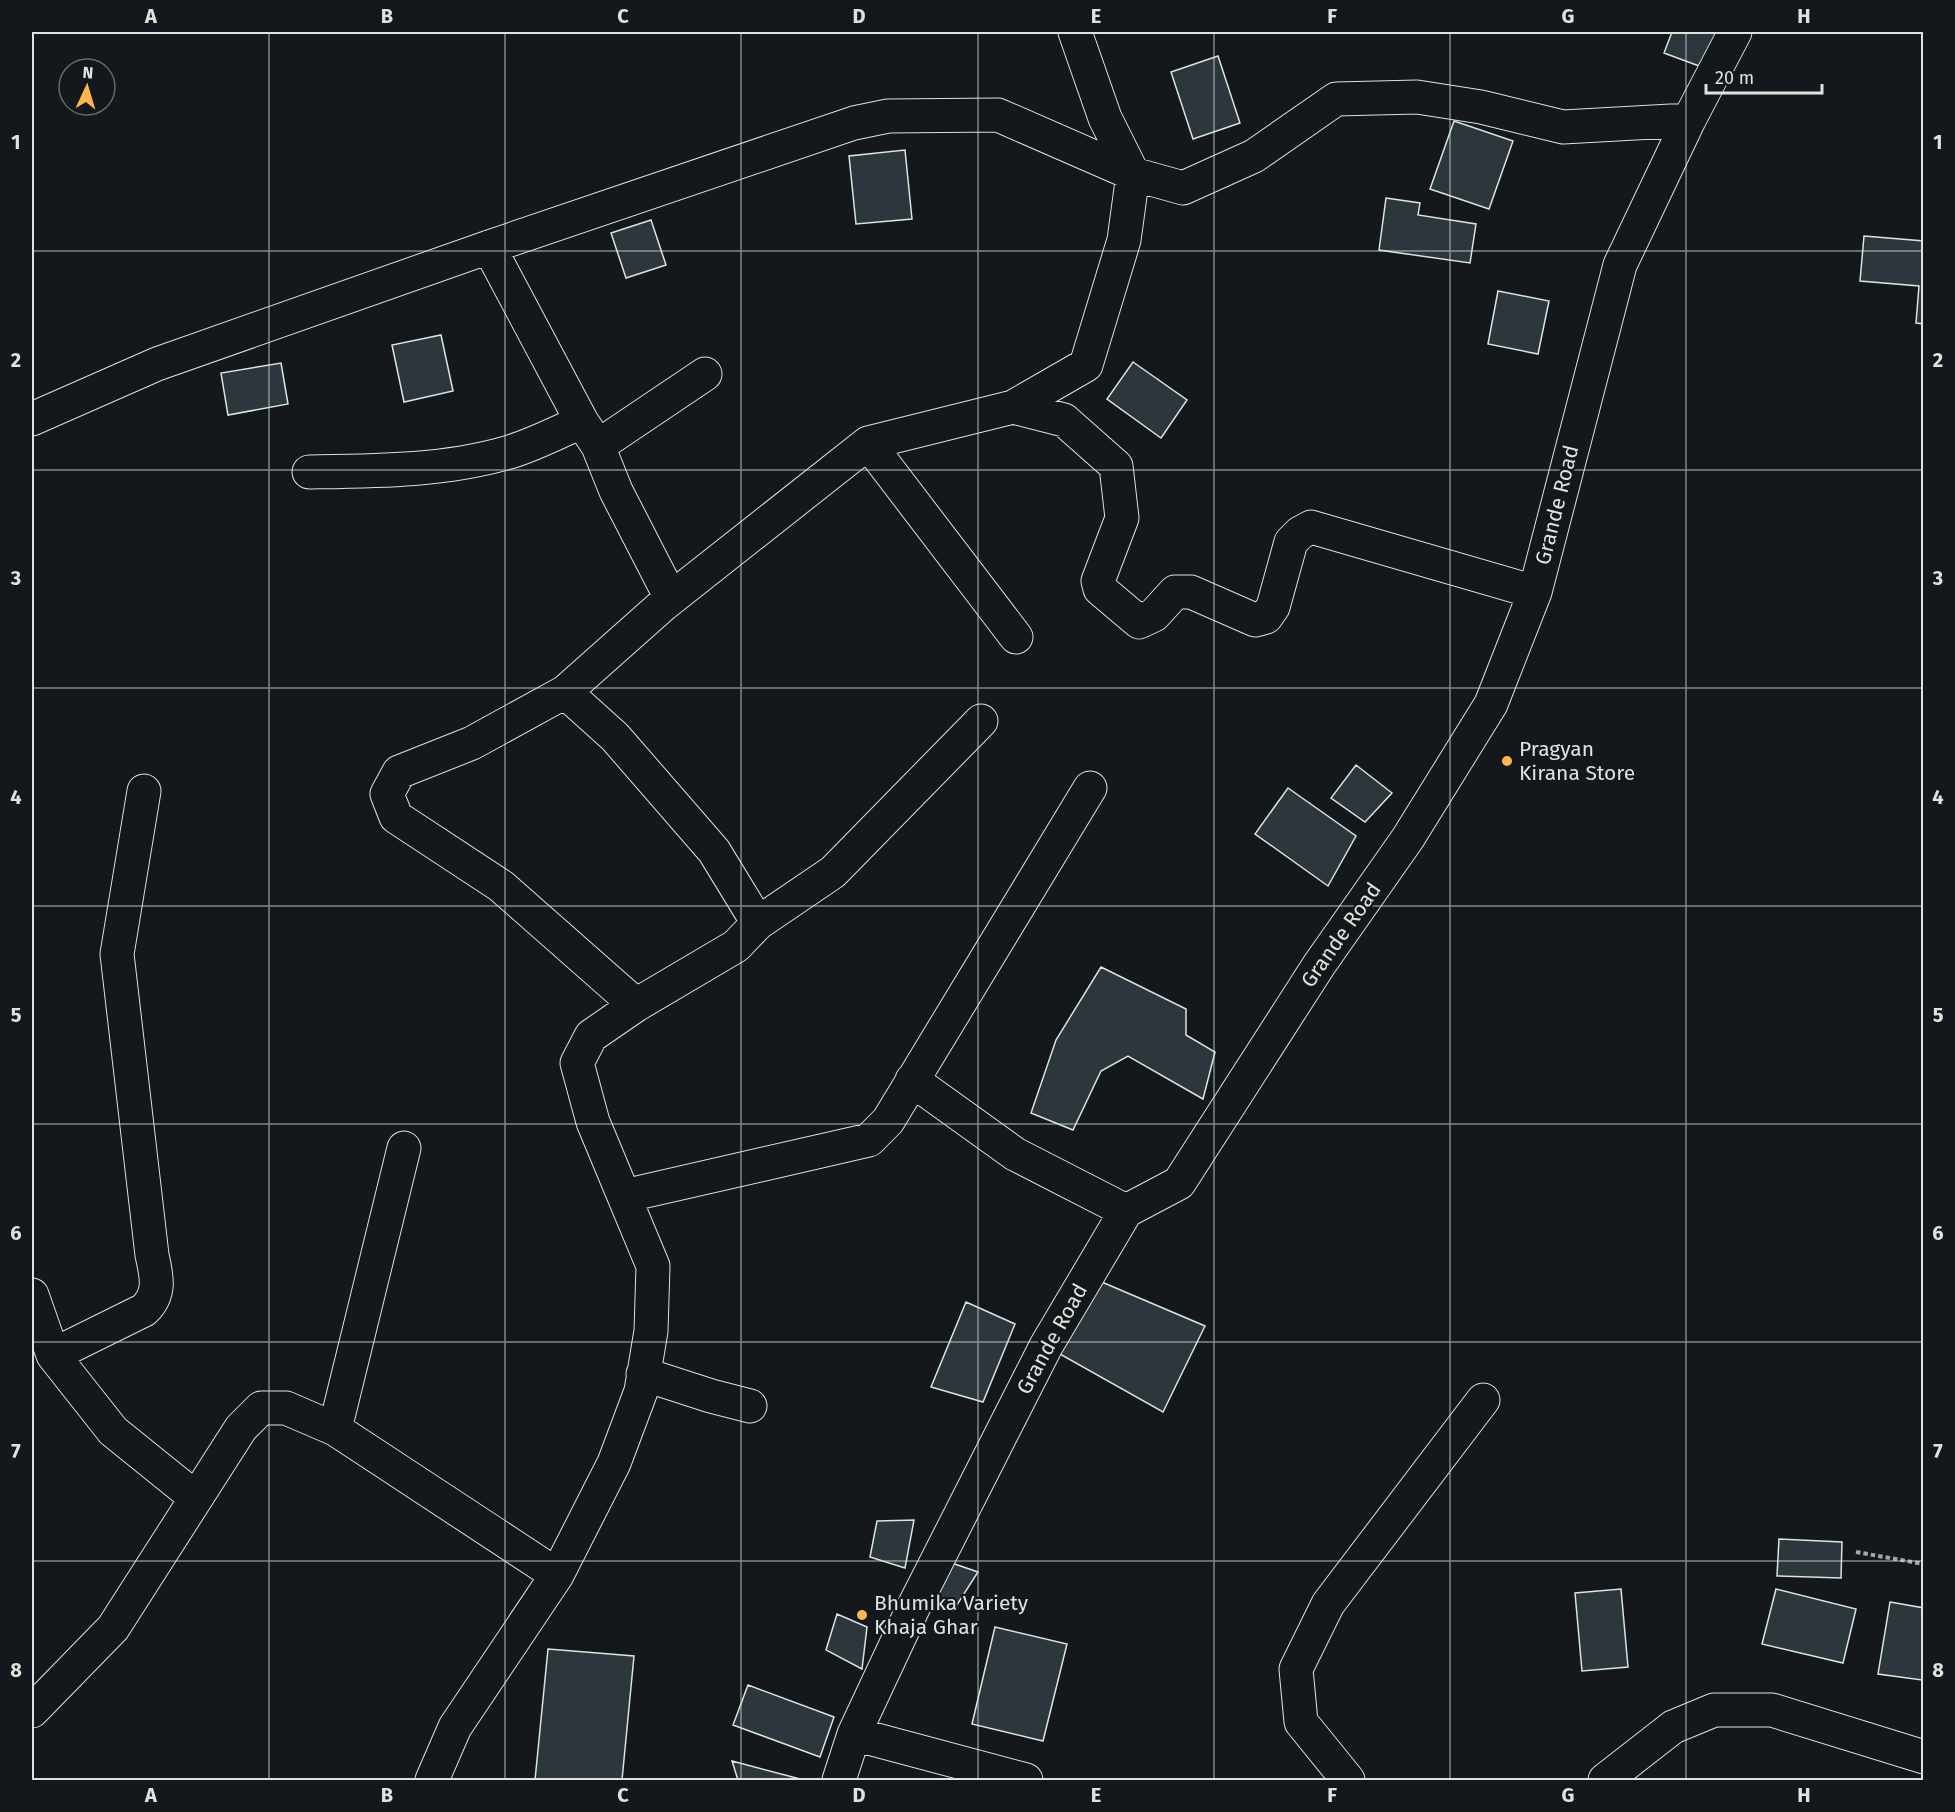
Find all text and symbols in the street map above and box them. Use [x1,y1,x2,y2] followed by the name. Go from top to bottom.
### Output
[144,4,158,28] text: A
[381,4,393,28] text: B
[617,4,629,28] text: C
[852,4,866,28] text: D
[1091,4,1101,28] text: E
[1327,4,1337,28] text: F
[1562,4,1574,28] text: G
[1797,4,1811,28] text: H
[57,57,117,117] north arrow
[1706,57,1822,95] scale bar
[82,63,94,82] text: N
[1715,67,1754,89] text: 20 m
[11,130,21,154] text: 1
[1933,130,1943,154] text: 1
[11,348,21,372] text: 2
[1933,348,1943,372] text: 2
[1530,442,1584,568] street label: Grande Road
[10,566,21,590] text: 3
[1932,566,1943,590] text: 3
[1519,736,1635,786] place label: Pragyan Kirana Store
[1500,754,1514,768] marker: Pragyan Kirana Store
[10,785,22,809] text: 4
[1932,785,1944,809] text: 4
[1295,877,1387,993] street label: Grande Road
[11,1003,22,1027] text: 5
[1933,1003,1944,1027] text: 5
[10,1221,22,1245] text: 6
[1932,1221,1944,1245] text: 6
[1011,1279,1093,1399] street label: Grande Road
[11,1439,21,1463] text: 7
[1933,1439,1943,1463] text: 7
[874,1590,1029,1640] place label: Bhumika Variety Khaja Ghar
[855,1608,869,1622] marker: Bhumika Variety Khaja Ghar
[10,1658,22,1682] text: 8
[1932,1658,1944,1682] text: 8
[144,1783,158,1807] text: A
[381,1783,393,1807] text: B
[617,1783,629,1807] text: C
[852,1783,866,1807] text: D
[1091,1783,1101,1807] text: E
[1327,1783,1337,1807] text: F
[1562,1783,1574,1807] text: G
[1797,1783,1811,1807] text: H

